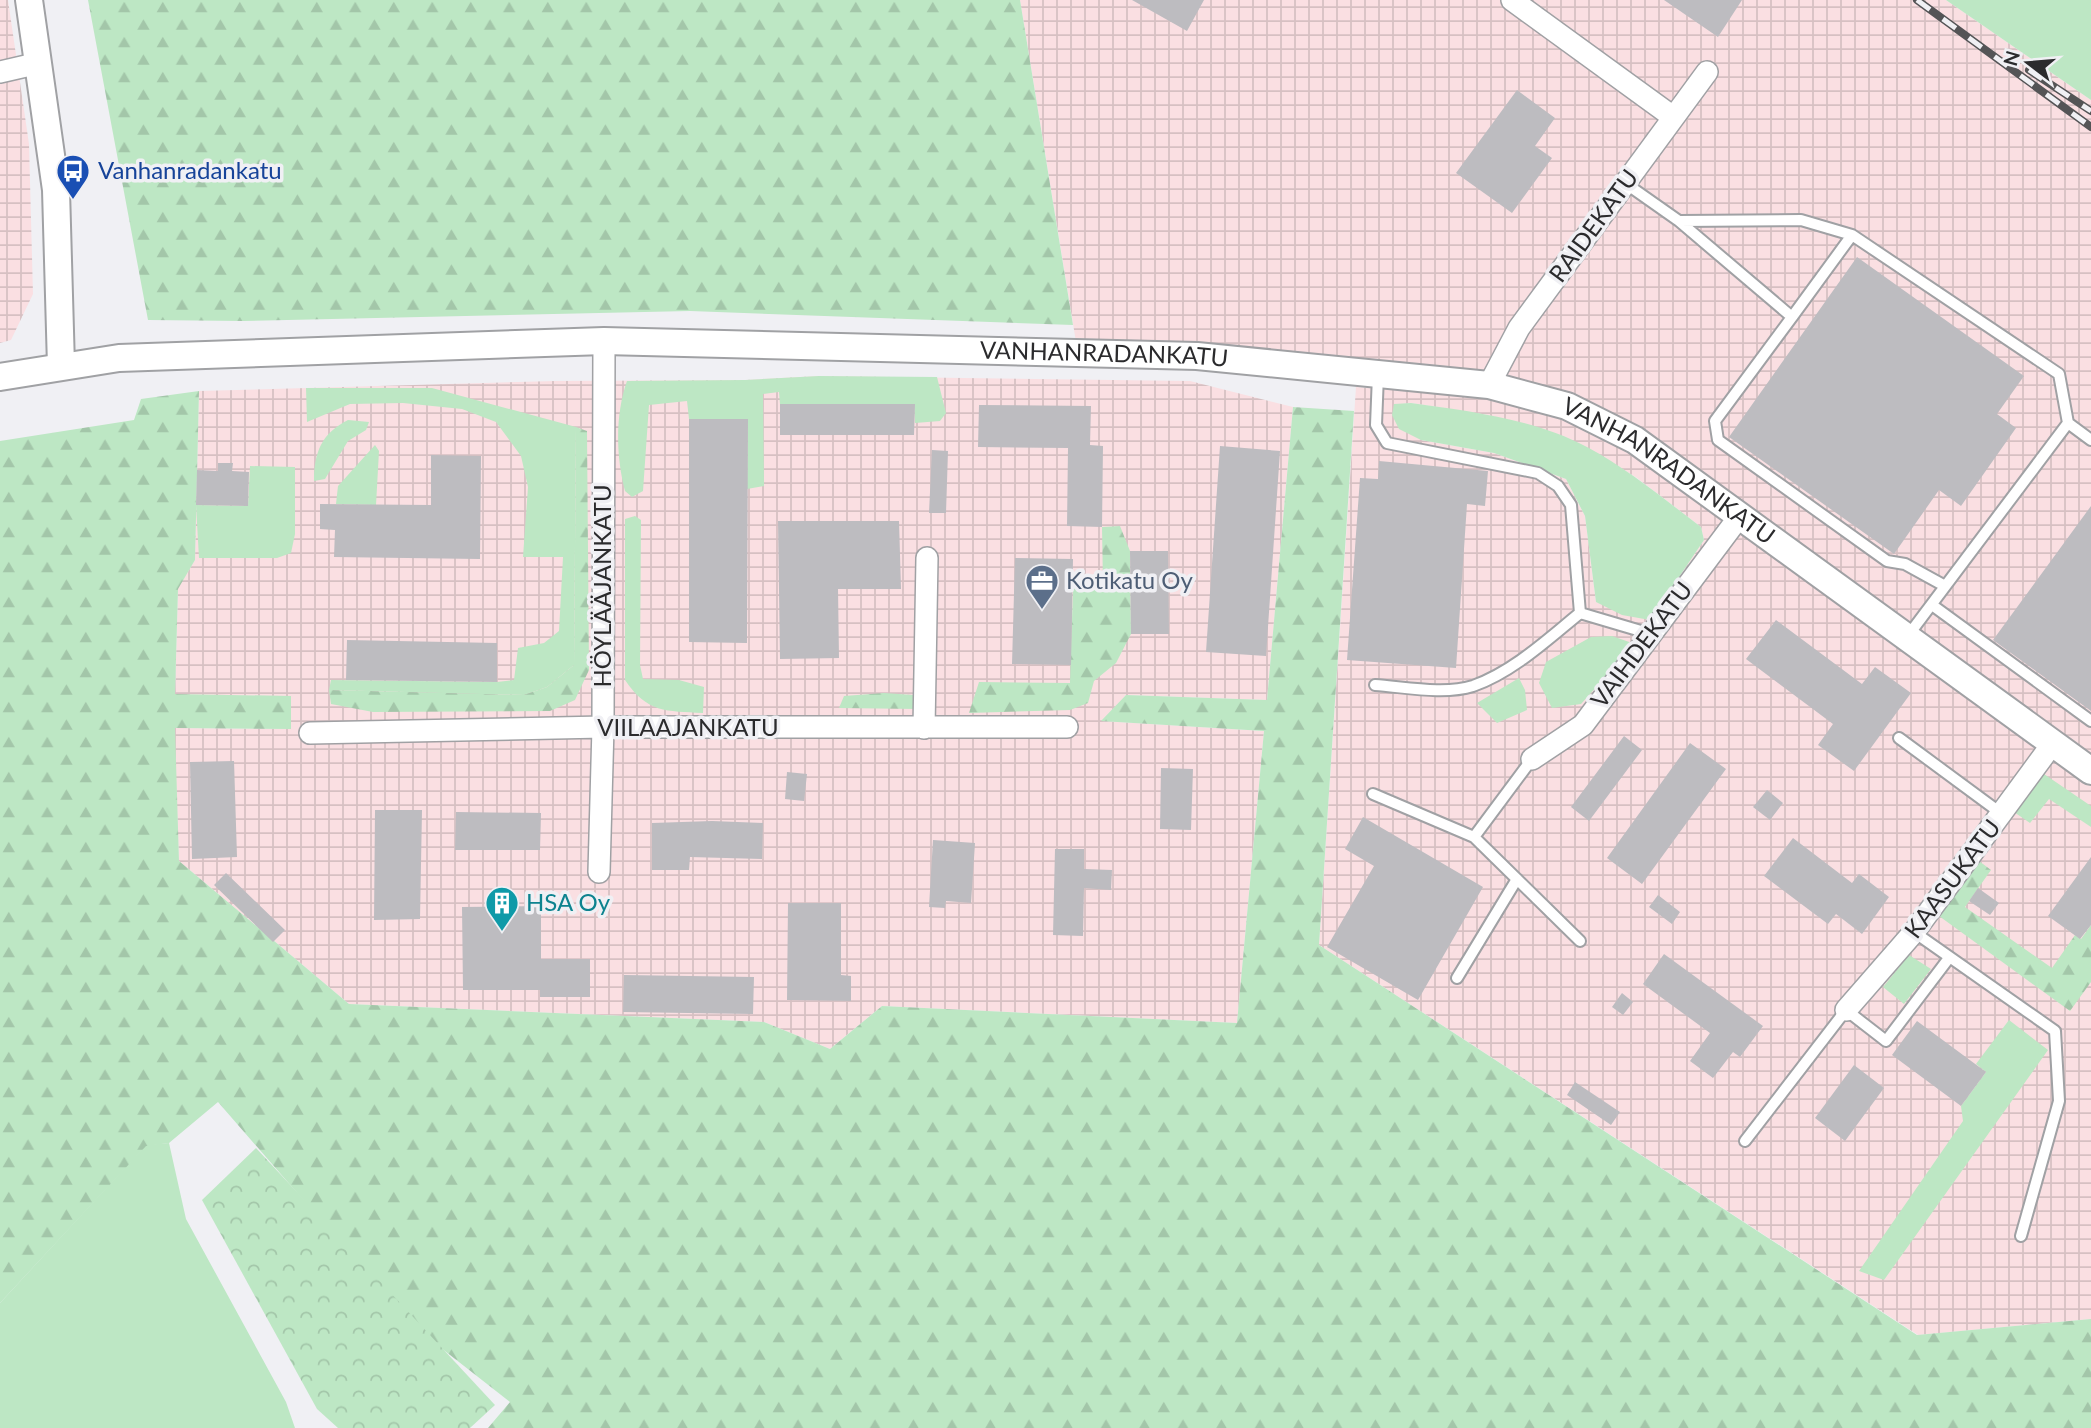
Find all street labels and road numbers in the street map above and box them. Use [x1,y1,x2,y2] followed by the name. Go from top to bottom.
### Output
[1542,163,1643,287] street label: RAIDEKATU
[980,335,1230,372] street label: VANHANRADANKATU
[1558,390,1781,550] street label: VANHANRADANKATU
[587,484,616,688] street label: HÖYLÄÄJANKATU
[1584,575,1698,713] street label: VAIHDEKATU
[597,712,779,741] street label: VIILAAJANKATU
[1898,813,2006,943] street label: KAASUKATU

